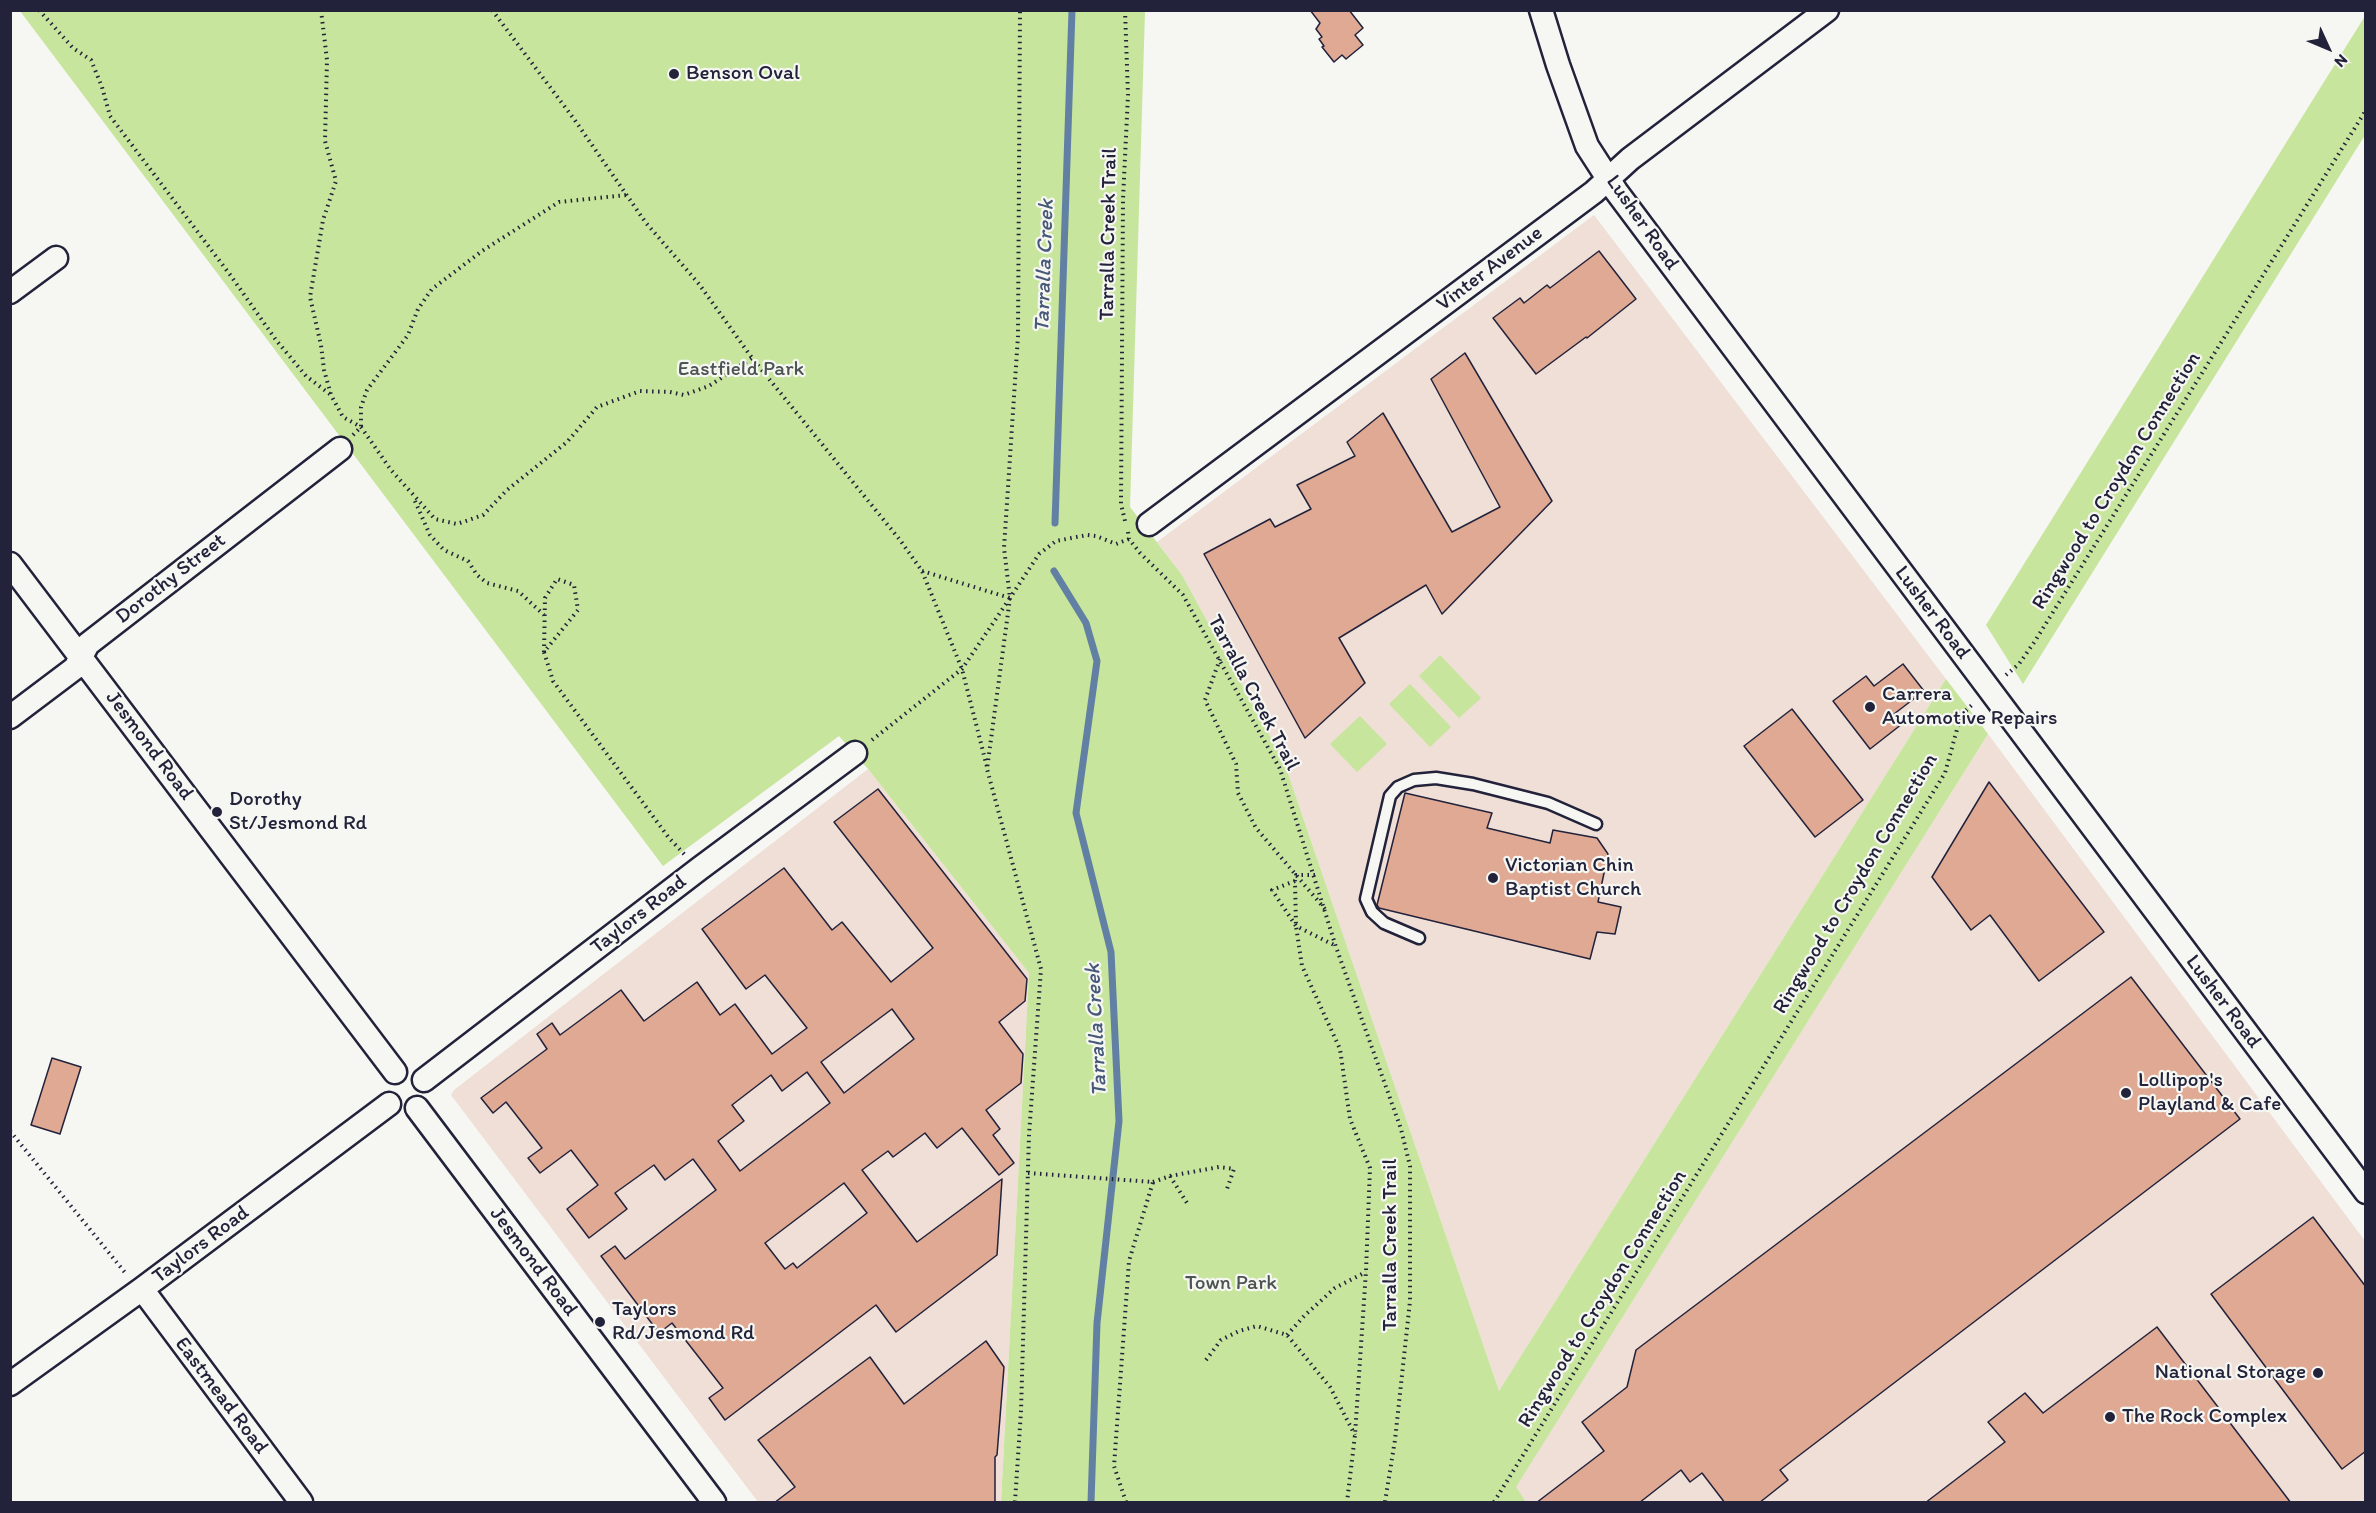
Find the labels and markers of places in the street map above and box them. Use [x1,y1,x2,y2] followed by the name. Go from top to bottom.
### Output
[686,61,800,87] place label: Benson Oval
[667,67,681,81] marker: Benson Oval
[1882,682,2057,732] place label: Carrera Automotive Repairs
[1863,700,1877,714] marker: Carrera Automotive Repairs
[229,787,367,837] place label: Dorothy St/Jesmond Rd
[210,805,224,819] marker: Dorothy St/Jesmond Rd
[1505,853,1641,903] place label: Victorian Chin Baptist Church
[1486,871,1500,885] marker: Victorian Chin Baptist Church
[2138,1068,2281,1118] place label: Lollipop's Playland & Cafe
[2119,1086,2133,1100] marker: Lollipop's Playland & Cafe
[612,1297,755,1347] place label: Taylors Rd/Jesmond Rd
[593,1315,607,1329] marker: Taylors Rd/Jesmond Rd
[2155,1360,2306,1386] place label: National Storage
[2311,1366,2325,1380] marker: National Storage
[2122,1404,2287,1430] place label: The Rock Complex
[2103,1410,2117,1424] marker: The Rock Complex

